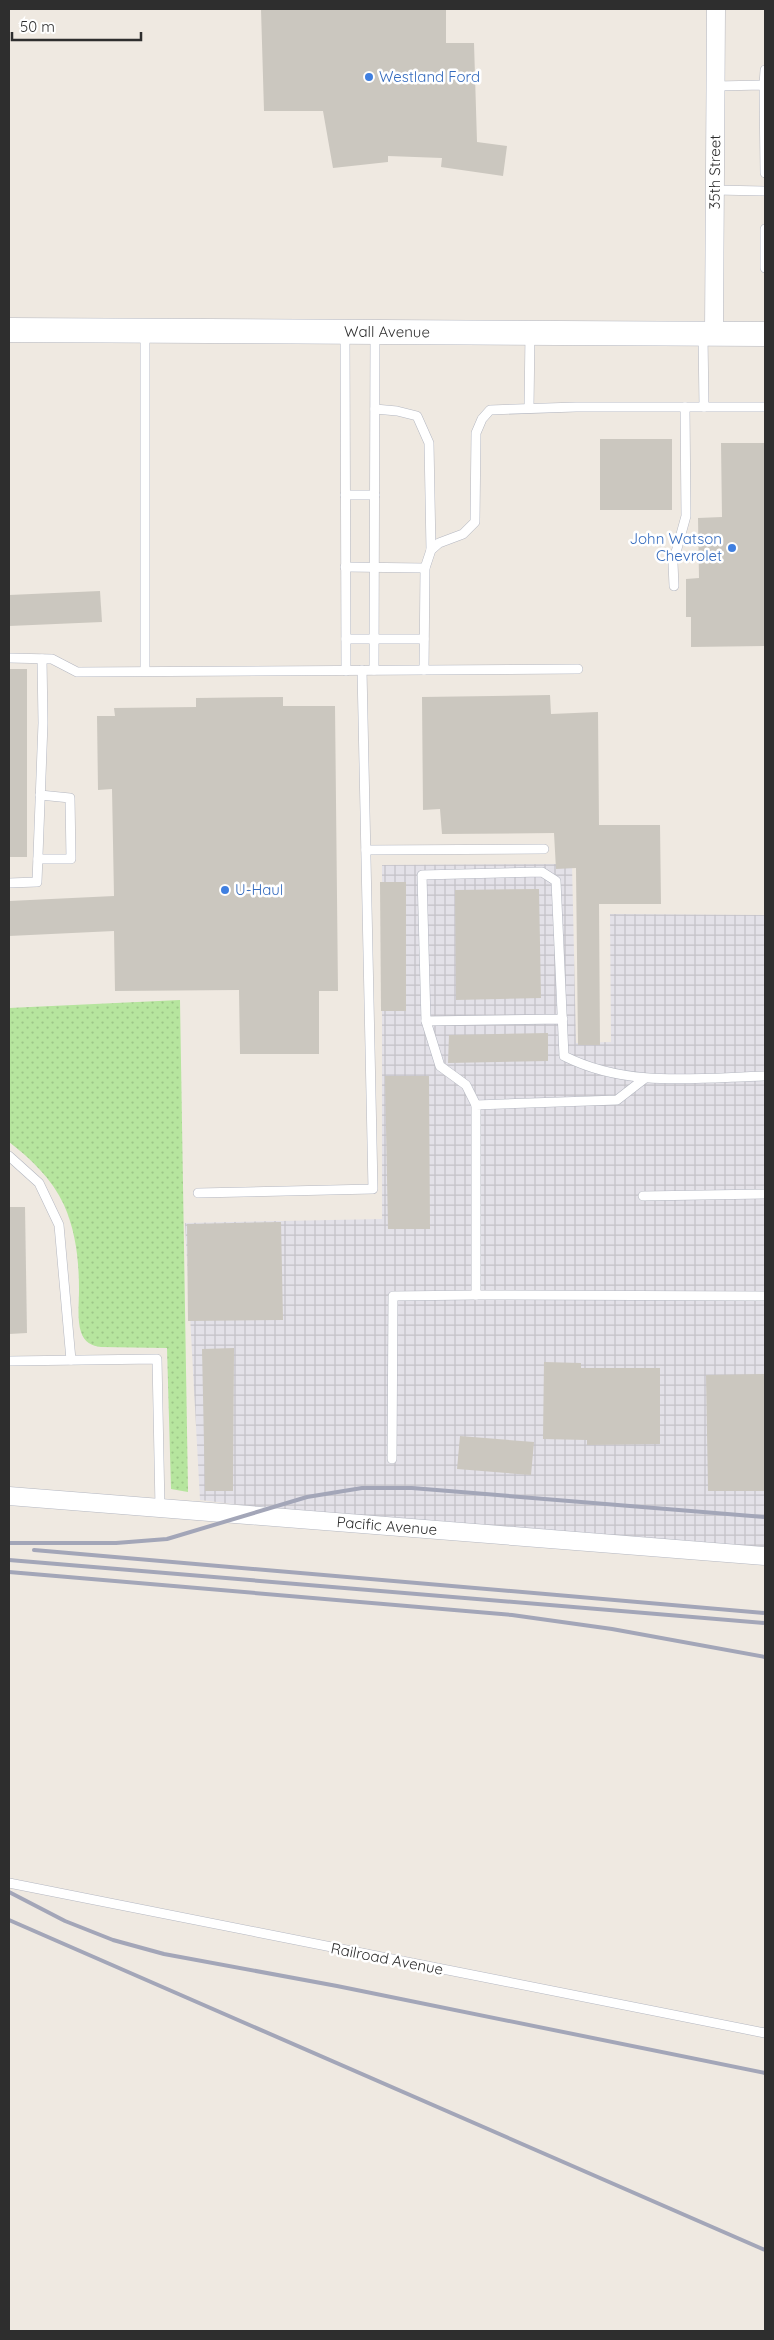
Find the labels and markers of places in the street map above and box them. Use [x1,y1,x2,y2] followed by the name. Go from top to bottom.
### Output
[379,67,480,86] place label: Westland Ford
[363,71,375,83] marker: Westland Ford
[629,529,722,565] place label: John Watson Chevrolet
[726,542,738,554] marker: John Watson Chevrolet
[235,880,283,899] place label: U-Haul
[219,884,231,896] marker: U-Haul

